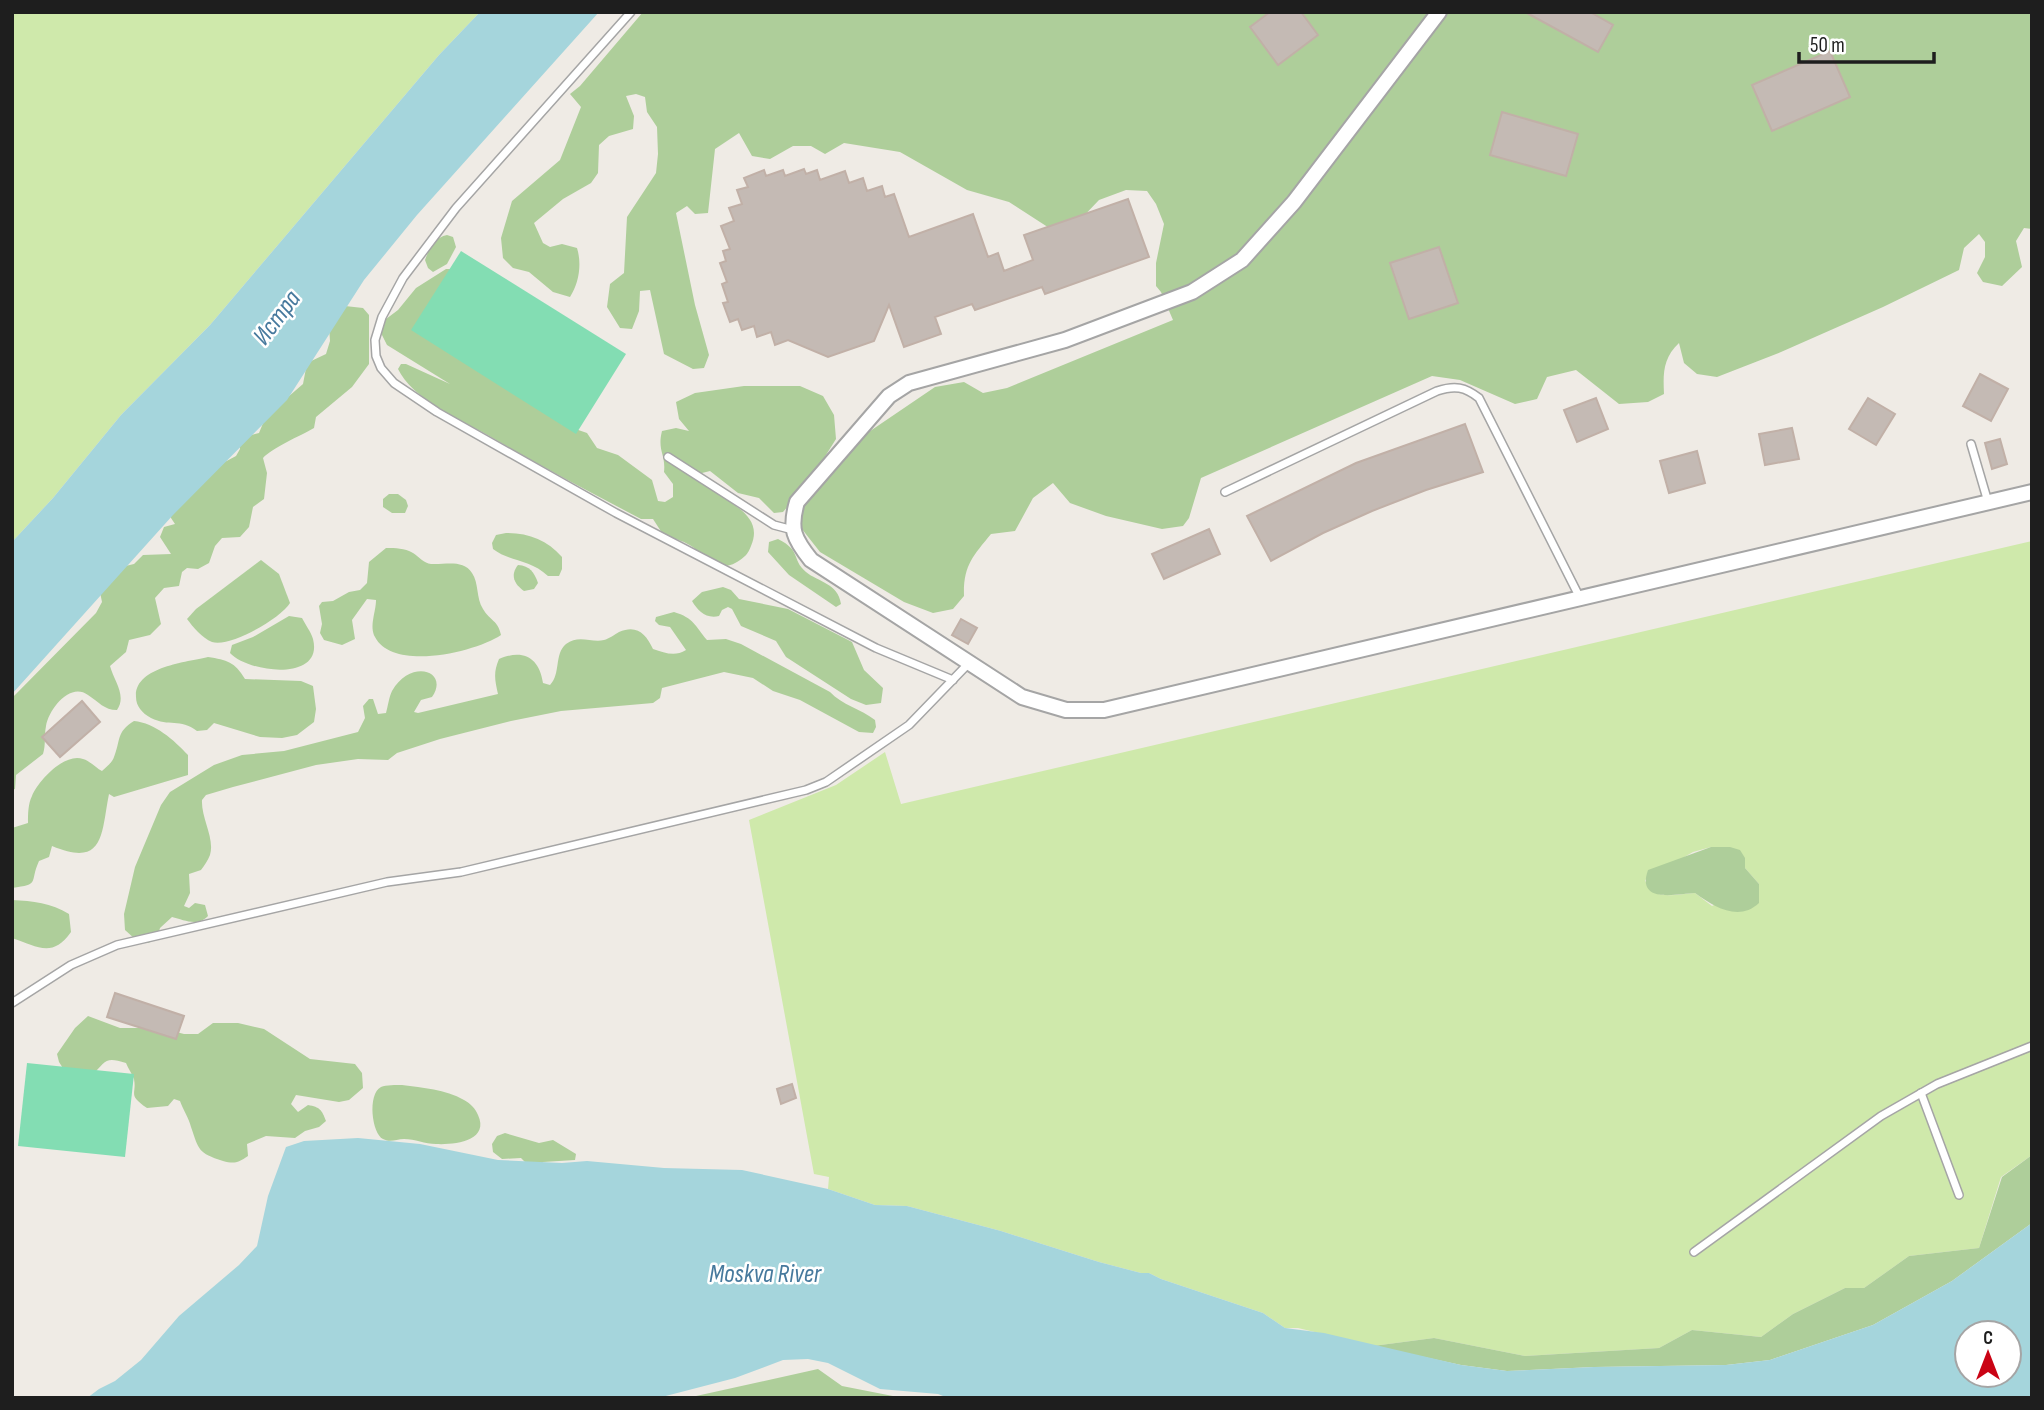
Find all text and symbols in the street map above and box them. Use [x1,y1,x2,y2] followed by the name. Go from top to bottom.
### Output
[1799,21,1934,65] scale bar
[1810,33,1845,58] text: 50 m
[247,284,308,351] water label: Истра
[709,1259,823,1290] water label: Moskva River
[1953,1319,2023,1389] north arrow
[1983,1327,1993,1350] text: С

